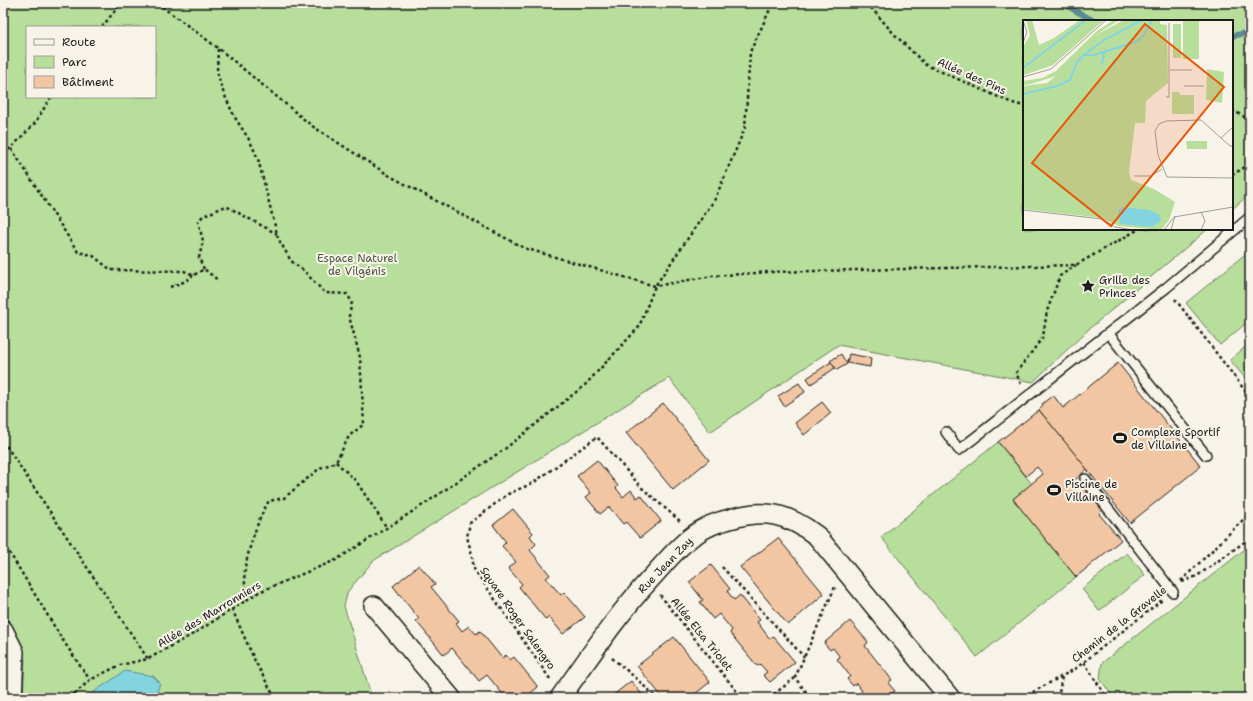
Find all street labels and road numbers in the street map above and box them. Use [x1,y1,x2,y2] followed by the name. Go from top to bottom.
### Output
[935,55,1009,98] street label: Allée des Pins
[635,534,696,597] street label: Rue Jean Zay
[476,564,559,673] street label: Square Roger Salengro
[155,577,264,651] street label: Allée des Marronniers
[1069,583,1170,666] street label: Chemin de la Gravelle
[667,594,736,674] street label: Allée Elsa Triolet

